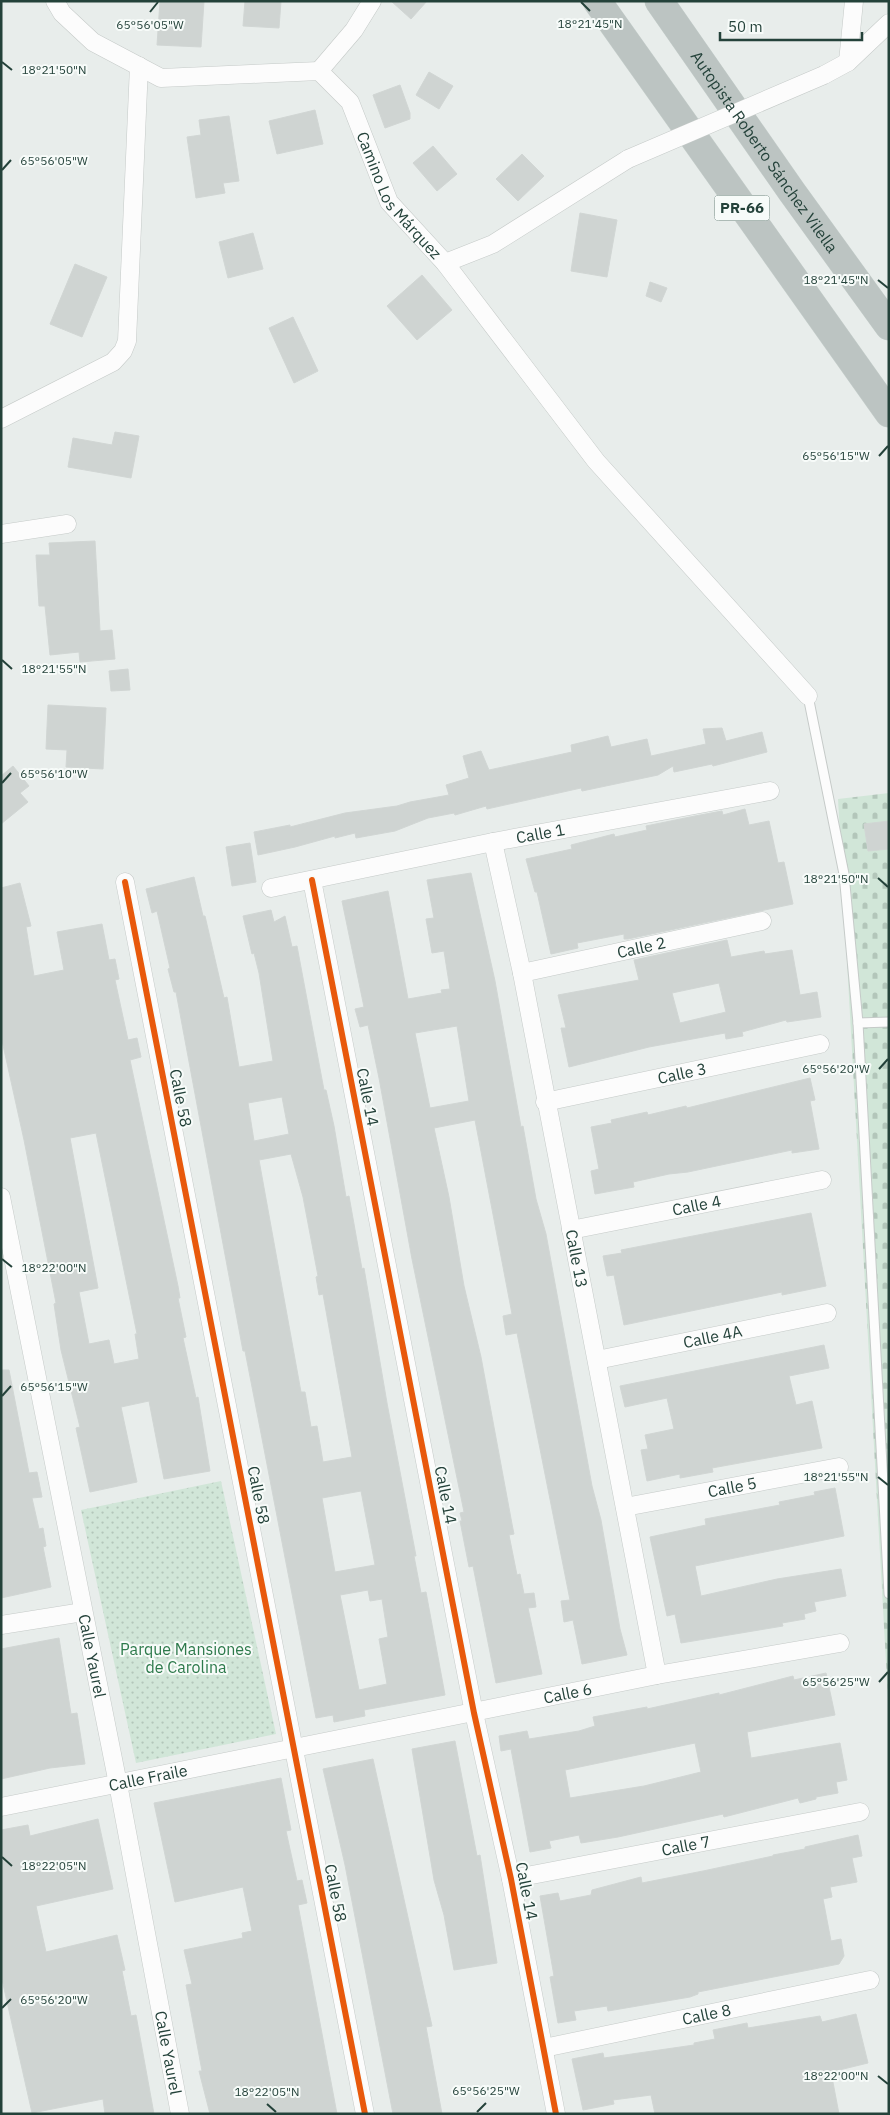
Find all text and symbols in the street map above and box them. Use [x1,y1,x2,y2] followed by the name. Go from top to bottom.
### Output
[720,10,862,42] scale bar
[557,16,623,31] text: 18°21'45"N
[116,17,184,32] text: 65°56'05"W
[728,17,763,36] text: 50 m
[687,47,843,257] street label: Autopista Roberto Sánchez Vilella
[21,62,87,77] text: 18°21'50"N
[352,129,446,263] street label: Camino Los Márquez
[20,153,88,168] text: 65°56'05"W
[714,196,770,220] road number: PR-66
[803,272,869,287] text: 18°21'45"N
[802,448,870,463] text: 65°56'15"W
[21,661,87,676] text: 18°21'55"N
[20,766,88,781] text: 65°56'10"W
[514,819,567,848] street label: Calle 1
[803,871,869,886] text: 18°21'50"N
[615,932,667,962] street label: Calle 2
[656,1058,708,1088] street label: Calle 3
[802,1061,870,1076] text: 65°56'20"W
[353,1066,383,1128] street label: Calle 14
[166,1067,196,1129] street label: Calle 58
[670,1190,723,1220] street label: Calle 4
[562,1228,592,1289] street label: Calle 13
[21,1260,87,1275] text: 18°22'00"N
[681,1321,744,1352] street label: Calle 4A
[20,1379,88,1394] text: 65°56'15"W
[244,1464,274,1526] street label: Calle 58
[431,1464,461,1526] street label: Calle 14
[803,1469,869,1484] text: 18°21'55"N
[706,1473,758,1501] street label: Calle 5
[74,1612,111,1700] street label: Calle Yaurel
[120,1639,252,1677] park label: Parque Mansiones de Carolina
[802,1674,870,1689] text: 65°56'25"W
[541,1678,594,1708] street label: Calle 6
[107,1760,189,1795] street label: Calle Fraile
[660,1831,712,1860] street label: Calle 7
[21,1858,87,1873] text: 18°22'05"N
[512,1860,542,1922] street label: Calle 14
[321,1862,351,1924] street label: Calle 58
[20,1992,88,2007] text: 65°56'20"W
[680,1999,733,2029] street label: Calle 8
[151,2009,186,2096] street label: Calle Yaurel
[803,2068,869,2083] text: 18°22'00"N
[452,2083,520,2098] text: 65°56'25"W
[234,2084,300,2099] text: 18°22'05"N

